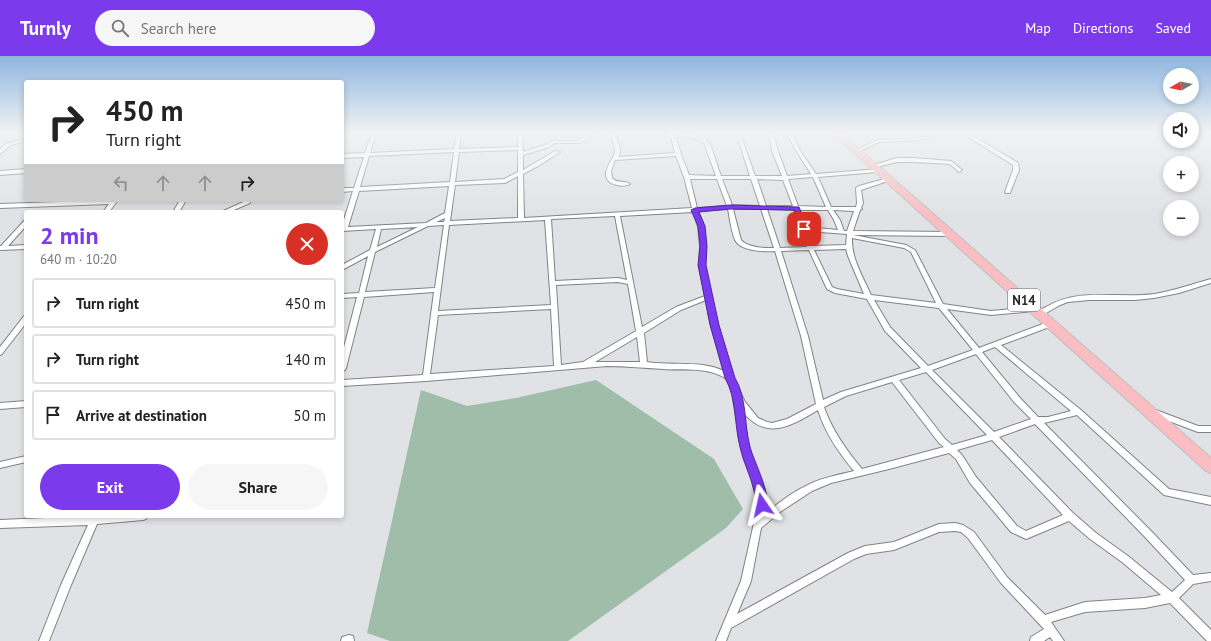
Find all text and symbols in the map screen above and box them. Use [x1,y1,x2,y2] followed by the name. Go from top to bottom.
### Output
[95,10,375,46] search box
[20,16,71,40] text: Turnly
[109,17,131,39] icon: search
[141,19,216,38] text: Search here
[1025,19,1051,37] text: Map
[1073,19,1133,37] text: Directions
[1155,19,1191,37] text: Saved
[1163,68,1199,104] north arrow
[1163,68,1199,236] map controls
[106,92,183,129] text: 450 m
[40,96,92,148] icon: right
[1163,112,1199,148] button: sound
[106,128,181,151] text: Turn right
[1163,156,1199,192] button: +
[110,172,132,194] icon: left
[152,172,174,194] icon: ahead
[194,172,216,194] icon: ahead
[236,172,258,194] icon: right
[1163,200,1199,236] button: −
[787,212,821,246] pin
[793,218,815,240] icon: arrive
[40,220,99,251] text: 2 min
[286,223,328,265] button: close
[40,251,117,268] text: 640 m · 10:20
[1008,289,1040,311] road number: N14
[42,292,64,314] icon: right
[76,294,139,313] text: Turn right
[285,294,326,313] text: 450 m
[42,348,64,370] icon: right
[76,350,139,369] text: Turn right
[285,350,326,369] text: 140 m
[42,404,64,426] icon: arrive
[76,406,207,425] text: Arrive at destination
[293,406,326,425] text: 50 m
[40,464,180,510] button: Exit
[188,464,328,510] button: Share
[741,484,783,526] position arrow

